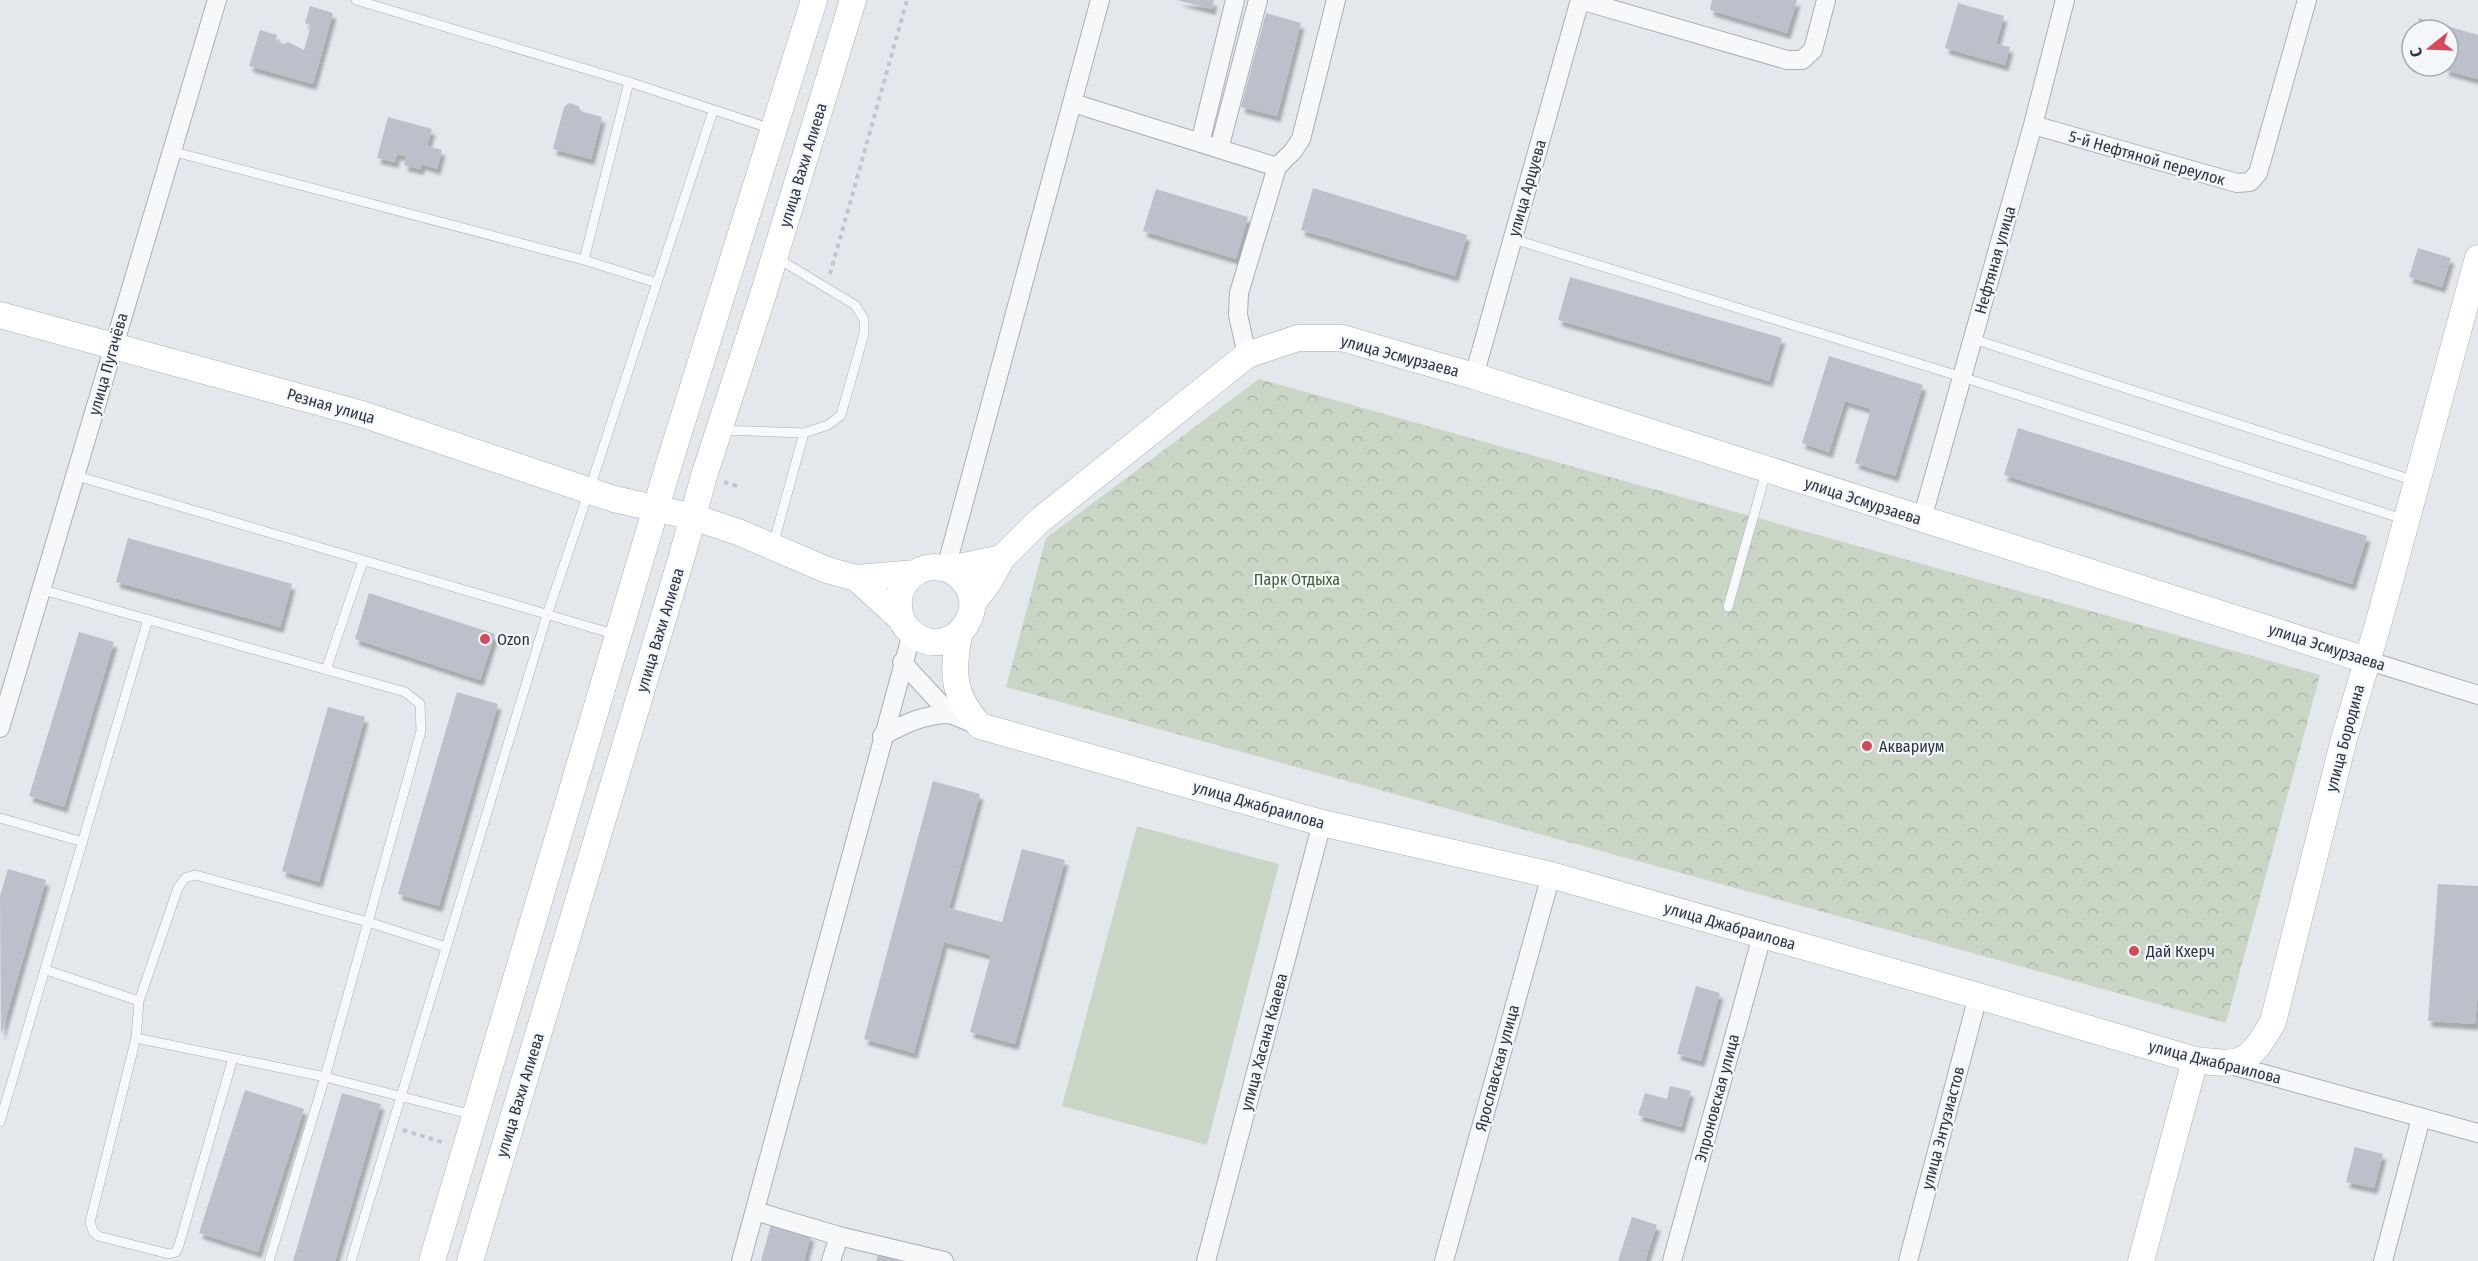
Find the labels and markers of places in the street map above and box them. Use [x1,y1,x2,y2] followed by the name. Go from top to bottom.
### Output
[497,630,530,649] place label: Ozon
[478,632,492,646] marker: Ozon
[1879,737,1945,756] place label: Аквариум
[1860,739,1874,753] marker: Аквариум
[2145,942,2215,961] place label: Дай Кхерч
[2127,944,2141,958] marker: Дай Кхерч

